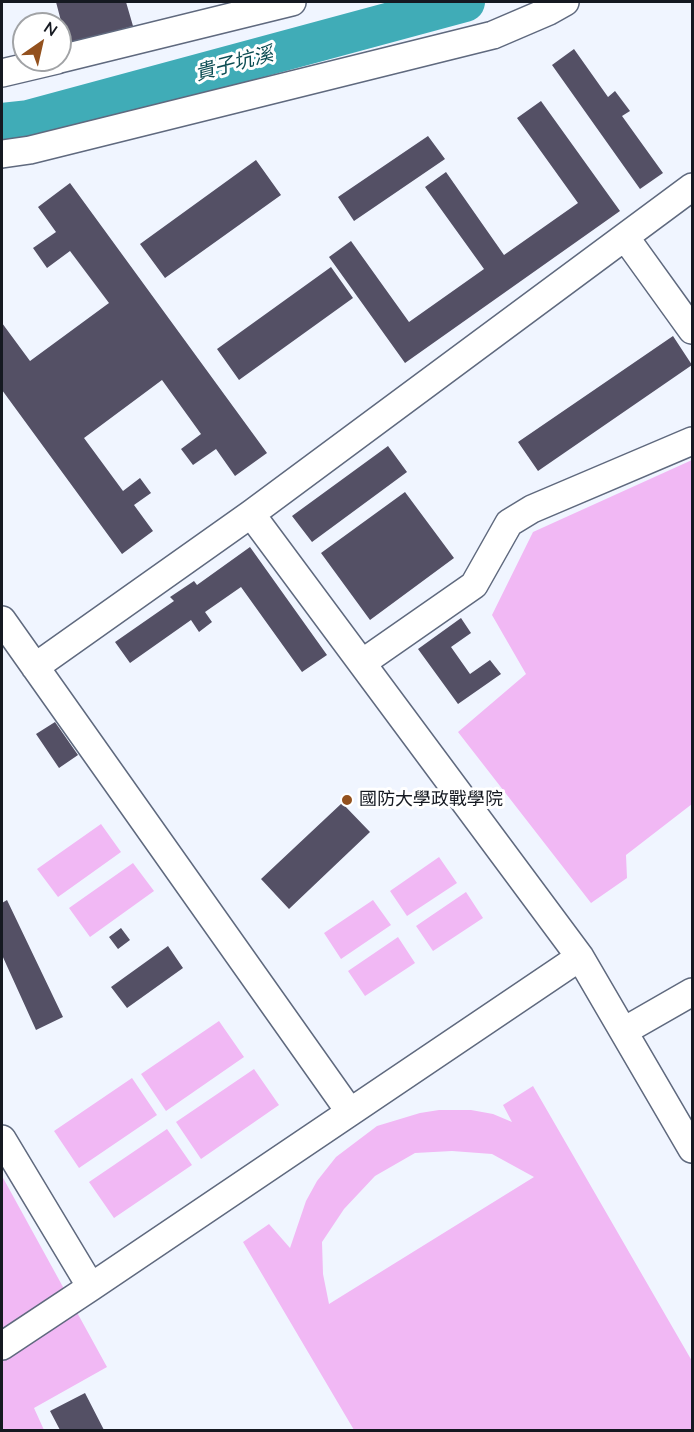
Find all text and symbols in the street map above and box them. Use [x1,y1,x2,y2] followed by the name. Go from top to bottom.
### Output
[12,12,72,72] north arrow
[40,17,62,40] text: N
[192,42,276,86] water label: 貴子坑溪
[359,789,503,811] place label: 國防大學政戰學院
[340,793,354,807] marker: 國防大學政戰學院

